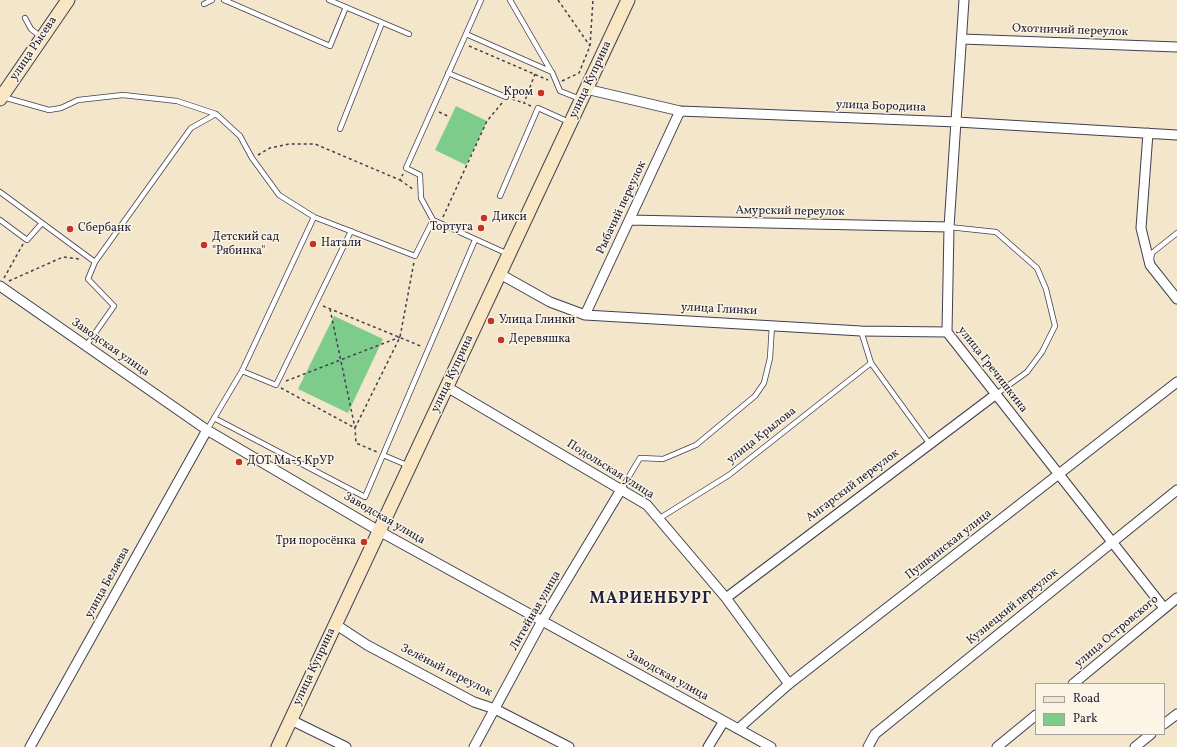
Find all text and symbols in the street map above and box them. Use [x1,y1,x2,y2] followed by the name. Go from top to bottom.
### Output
[7,14,61,84] street label: улица Рысева
[1012,22,1128,40] street label: Охотничий переулок
[567,39,615,121] street label: улица Куприна
[504,86,533,100] place label: Кром
[536,88,546,98] marker: Кром
[836,98,926,116] street label: улица Бородина
[594,159,650,257] street label: Рыбачий переулок
[735,204,845,220] street label: Амурский переулок
[492,211,527,225] place label: Дикси
[479,213,489,223] marker: Дикси
[430,221,473,235] place label: Тортуга
[78,222,131,236] place label: Сбербанк
[476,223,486,233] marker: Тортуга
[65,224,75,234] marker: Сбербанк
[212,231,279,259] place label: Детский сад "Рябинка"
[321,237,361,251] place label: Натали
[308,239,318,249] marker: Натали
[199,240,209,250] marker: Детский сад "Рябинка"
[680,301,758,319] street label: улица Глинки
[499,314,575,328] place label: Улица Глинки
[68,316,152,380] street label: Заводская улица
[486,316,496,326] marker: Улица Глинки
[954,324,1030,416] street label: улица Гречишкина
[429,333,477,415] street label: улица Куприна
[509,333,571,347] place label: Деревяшка
[496,335,506,345] marker: Деревяшка
[724,404,800,468] street label: улица Крылова
[564,437,656,503] street label: Подольская улица
[804,446,902,526] street label: Ангарский переулок
[247,455,334,469] place label: ДОТ Ма-5 КрУР
[234,457,244,467] marker: ДОТ Ма-5 КрУР
[341,490,427,548] street label: Заводская улица
[903,507,995,583] street label: Пушкинская улица
[276,535,356,549] place label: Три поросёнка
[359,537,369,547] marker: Три поросёнка
[82,545,134,621] street label: улица Беляева
[964,566,1062,648] street label: Кузнецкий переулок
[507,569,565,653] street label: Литейная улица
[590,590,712,610] district label: МАРИЕНБУРГ
[1072,593,1162,671] street label: улица Островского
[291,626,339,708] street label: улица Куприна
[398,642,494,700] street label: Зелёный переулок
[623,647,711,705] street label: Заводская улица
[1035,683,1165,735] legend
[1073,691,1100,707] text: Road
[1073,711,1098,727] text: Park

